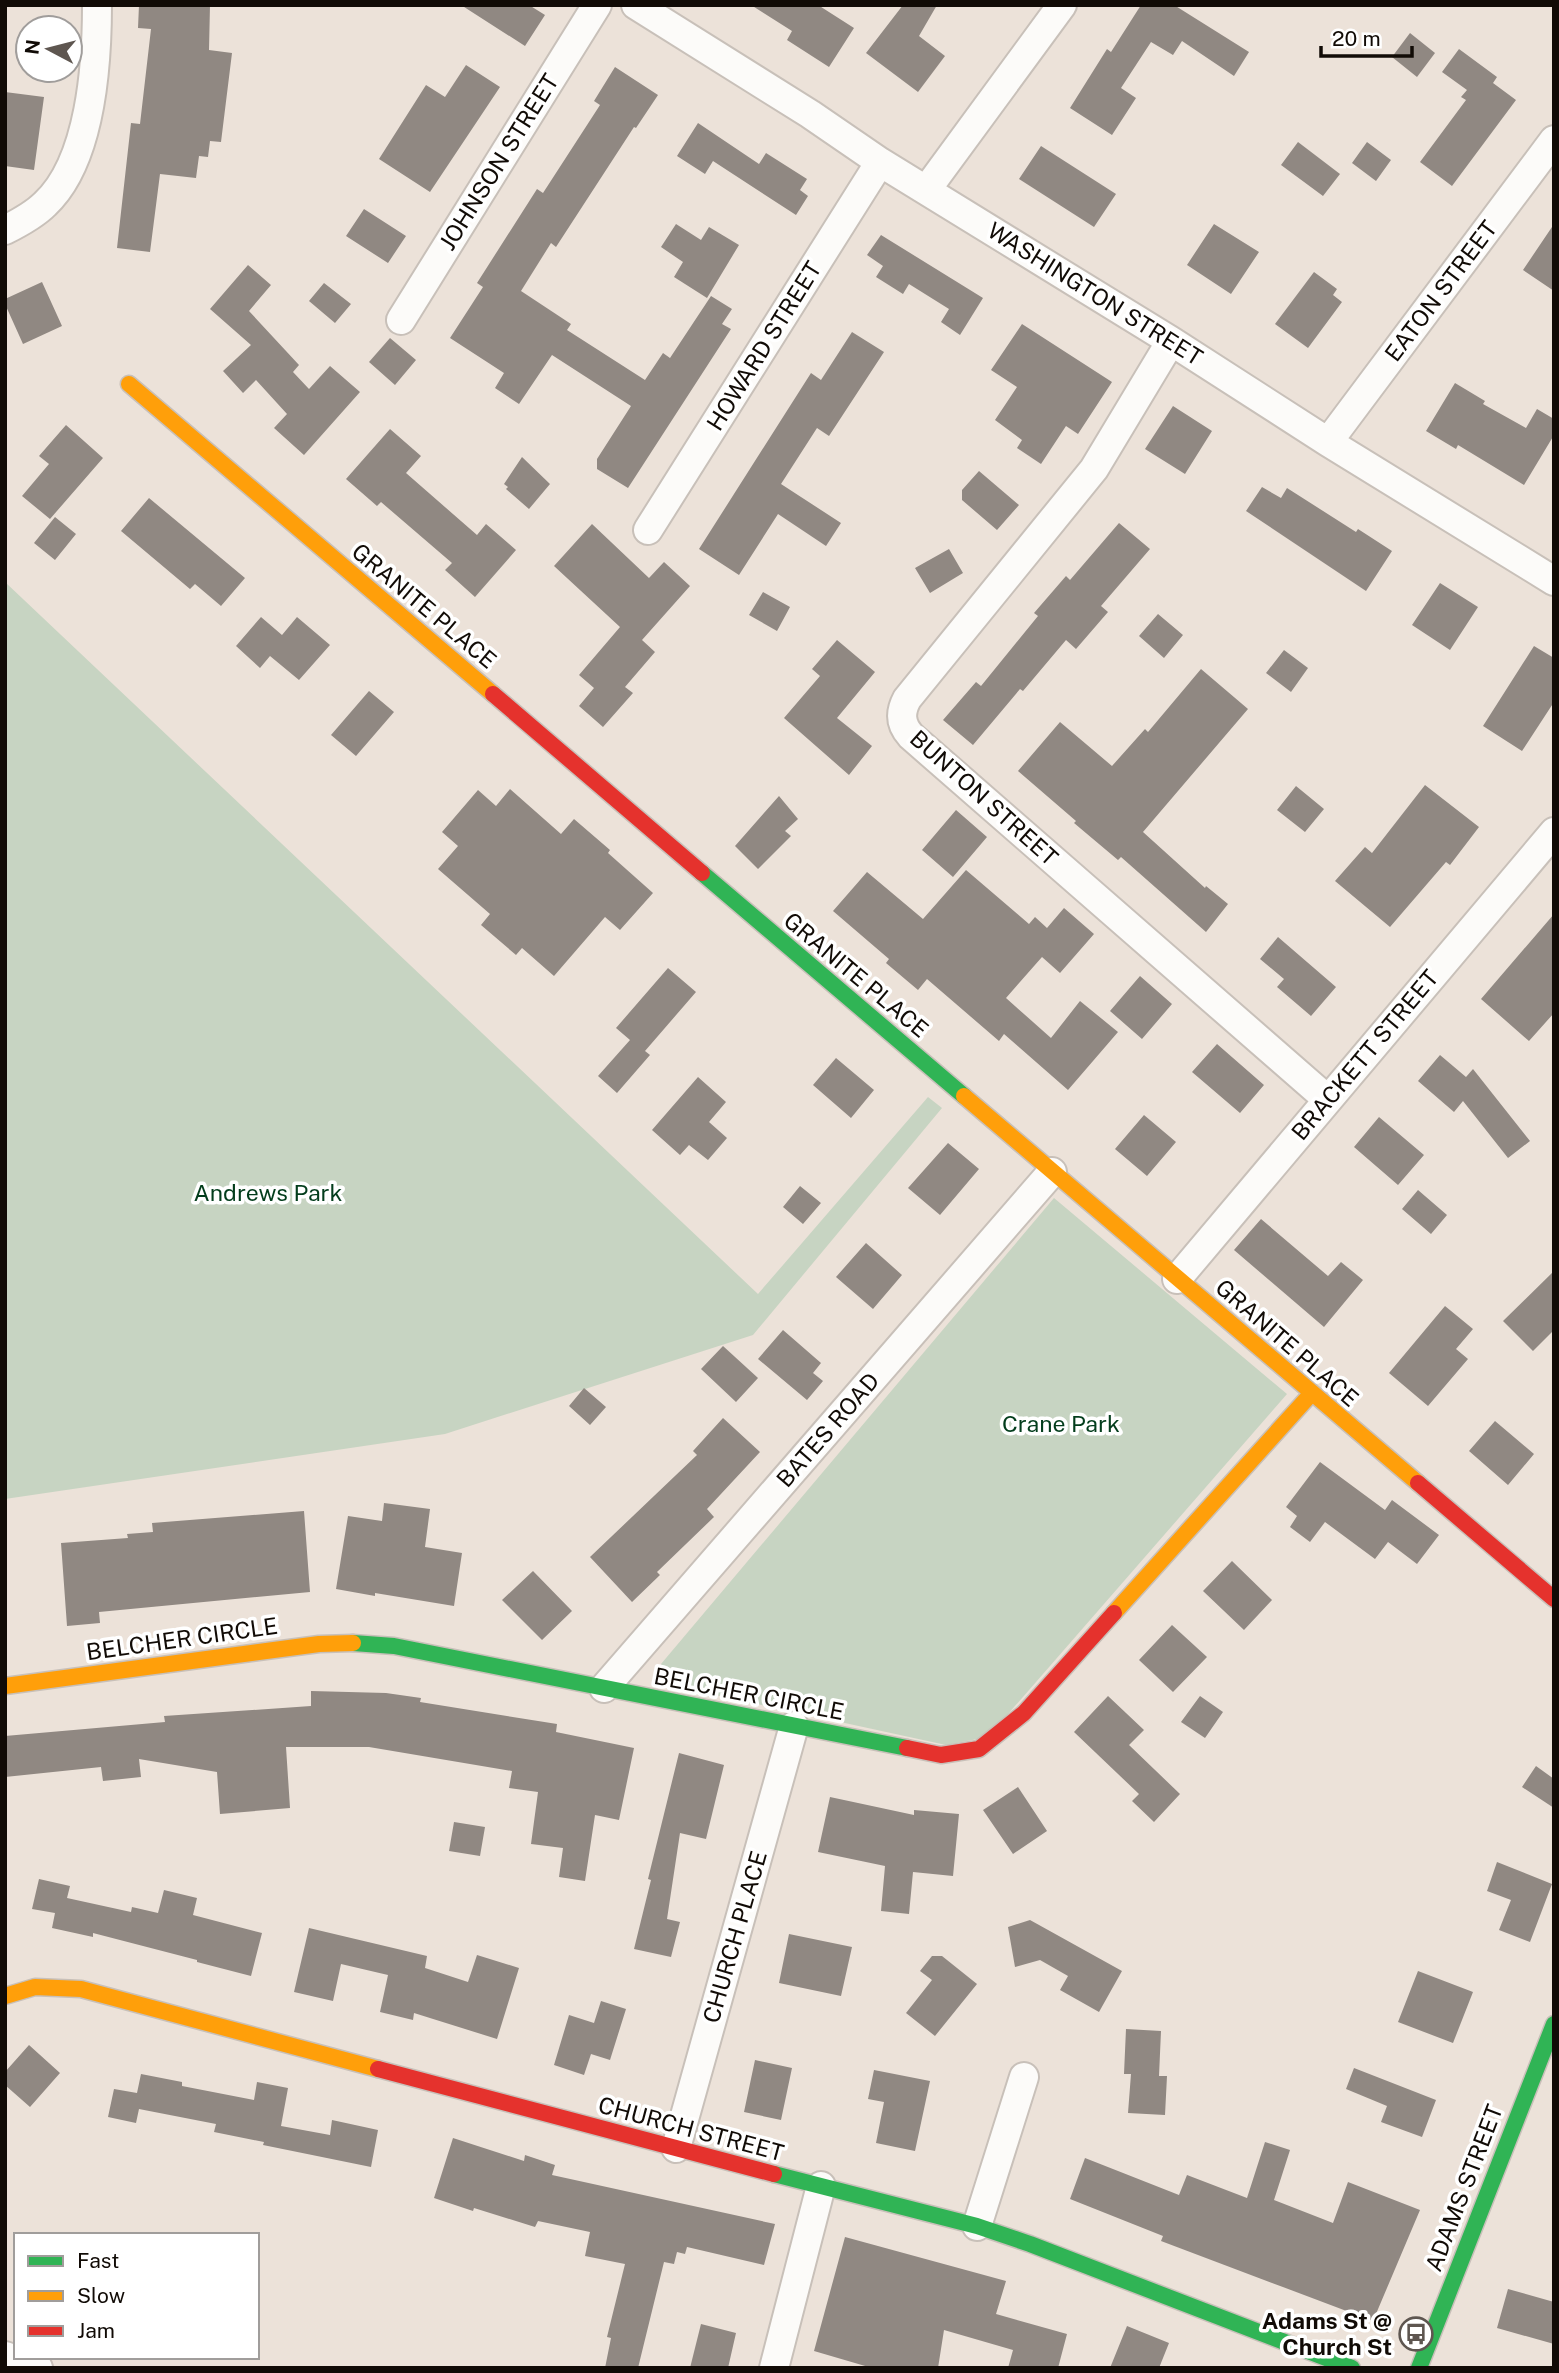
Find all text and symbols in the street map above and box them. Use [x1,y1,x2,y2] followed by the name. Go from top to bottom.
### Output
[14,14,84,84] north arrow
[1321,14,1412,58] scale bar
[1332,26,1381,51] text: 20 m
[20,38,44,56] text: N
[433,68,564,255] street label: JOHNSON STREET
[1379,215,1502,366] street label: EATON STREET
[983,216,1208,371] street label: WASHINGTON STREET
[701,256,827,435] street label: HOWARD STREET
[347,537,502,674] street label: GRANITE PLACE
[905,724,1064,871] street label: BUNTON STREET
[779,906,934,1043] street label: GRANITE PLACE
[1286,964,1444,1145] street label: BRACKETT STREET
[193,1179,343,1206] park label: Andrews Park
[1211,1273,1364,1412] street label: GRANITE PLACE
[771,1367,884,1492] street label: BATES ROAD
[1002,1410,1120,1437] park label: Crane Park
[85,1612,279,1665] street label: BELCHER CIRCLE
[652,1662,846,1725] street label: BELCHER CIRCLE
[697,1848,772,2026] street label: CHURCH PLACE
[595,2091,787,2166] street label: CHURCH STREET
[1419,2100,1508,2275] street label: ADAMS STREET
[14,2233,259,2359] legend
[77,2248,119,2273] text: Fast
[77,2283,125,2308] text: Slow
[1262,2307,1392,2360] place label: Adams St @ Church St
[1397,2315,1435,2353] bus stop icon: Adams St @ Church St
[77,2318,115,2343] text: Jam

